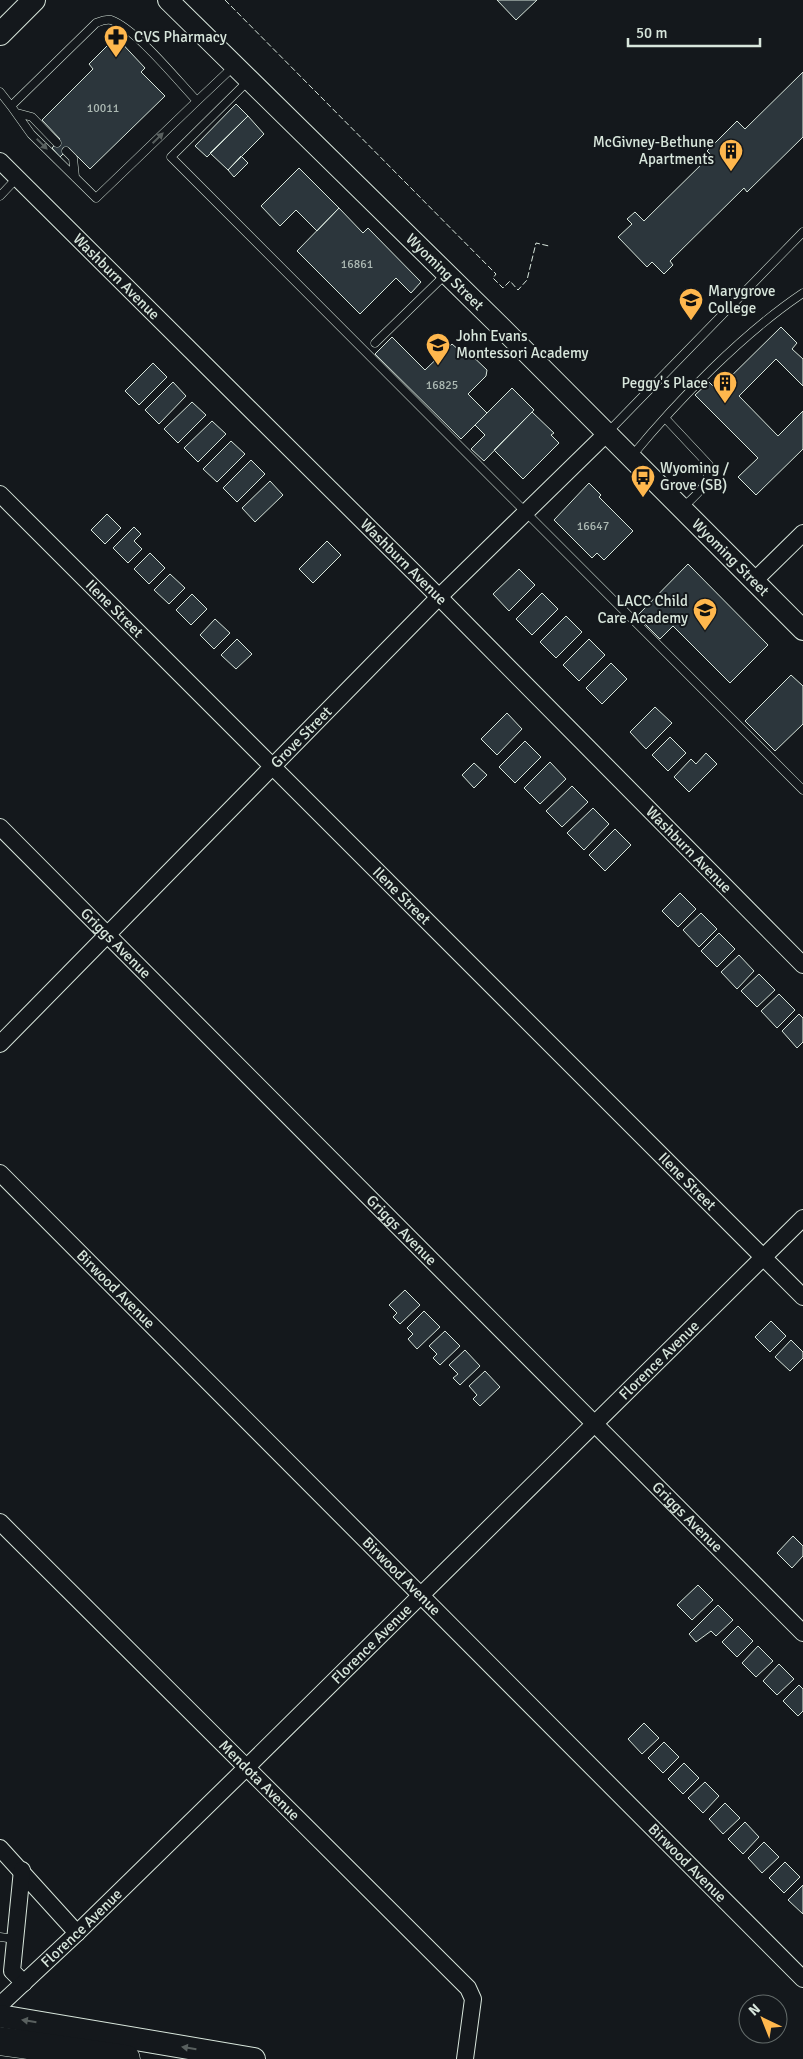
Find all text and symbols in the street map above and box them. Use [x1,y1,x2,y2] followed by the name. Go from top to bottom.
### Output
[628,15,760,47] scale bar
[103,24,129,58] pharmacy icon: CVS Pharmacy
[636,24,667,42] text: 50 m
[134,28,227,46] place label: CVS Pharmacy
[87,101,119,116] house number: 10011
[151,133,163,145] one-way arrow
[593,133,714,168] place label: McGivney-Bethune Apartments
[35,138,47,150] one-way arrow
[718,138,744,172] building icon: McGivney-Bethune Apartments
[69,230,163,323] street label: Washburn Avenue
[402,230,488,314] street label: Wyoming Street
[341,257,373,272] house number: 16861
[708,282,775,317] place label: Marygrove College
[678,287,704,321] school or university icon: Marygrove College
[456,327,589,362] place label: John Evans Montessori Academy
[425,332,451,366] school or university icon: John Evans Montessori Academy
[712,370,738,404] building icon: Peggy's Place
[622,374,708,392] place label: Peggy's Place
[426,378,458,393] house number: 16825
[660,459,730,494] place label: Wyoming / Grove (SB)
[630,464,656,498] bus stop icon: Wyoming / Grove (SB)
[357,515,451,609] street label: Washburn Avenue
[688,515,773,600] street label: Wyoming Street
[577,519,609,534] house number: 16647
[82,576,147,641] street label: Ilene Street
[598,592,688,627] place label: LACC Child Care Academy
[692,597,718,631] school or university icon: LACC Child Care Academy
[267,703,335,772] street label: Grove Street
[642,802,736,897] street label: Washburn Avenue
[369,863,434,928] street label: Ilene Street
[77,904,155,982] street label: Griggs Avenue
[655,1149,720,1214] street label: Ilene Street
[363,1191,441,1269] street label: Griggs Avenue
[73,1246,159,1332] street label: Birwood Avenue
[615,1317,703,1404] street label: Florence Avenue
[649,1478,726,1556] street label: Griggs Avenue
[359,1533,444,1619] street label: Birwood Avenue
[328,1601,415,1688] street label: Florence Avenue
[215,1736,303,1824] street label: Mendota Avenue
[645,1820,730,1906] street label: Birwood Avenue
[37,1885,126,1971] street label: Florence Avenue
[738,1994,788,2044] north arrow
[745,2000,764,2019] text: N
[20,2017,36,2025] one-way arrow
[181,2044,197,2052] one-way arrow

